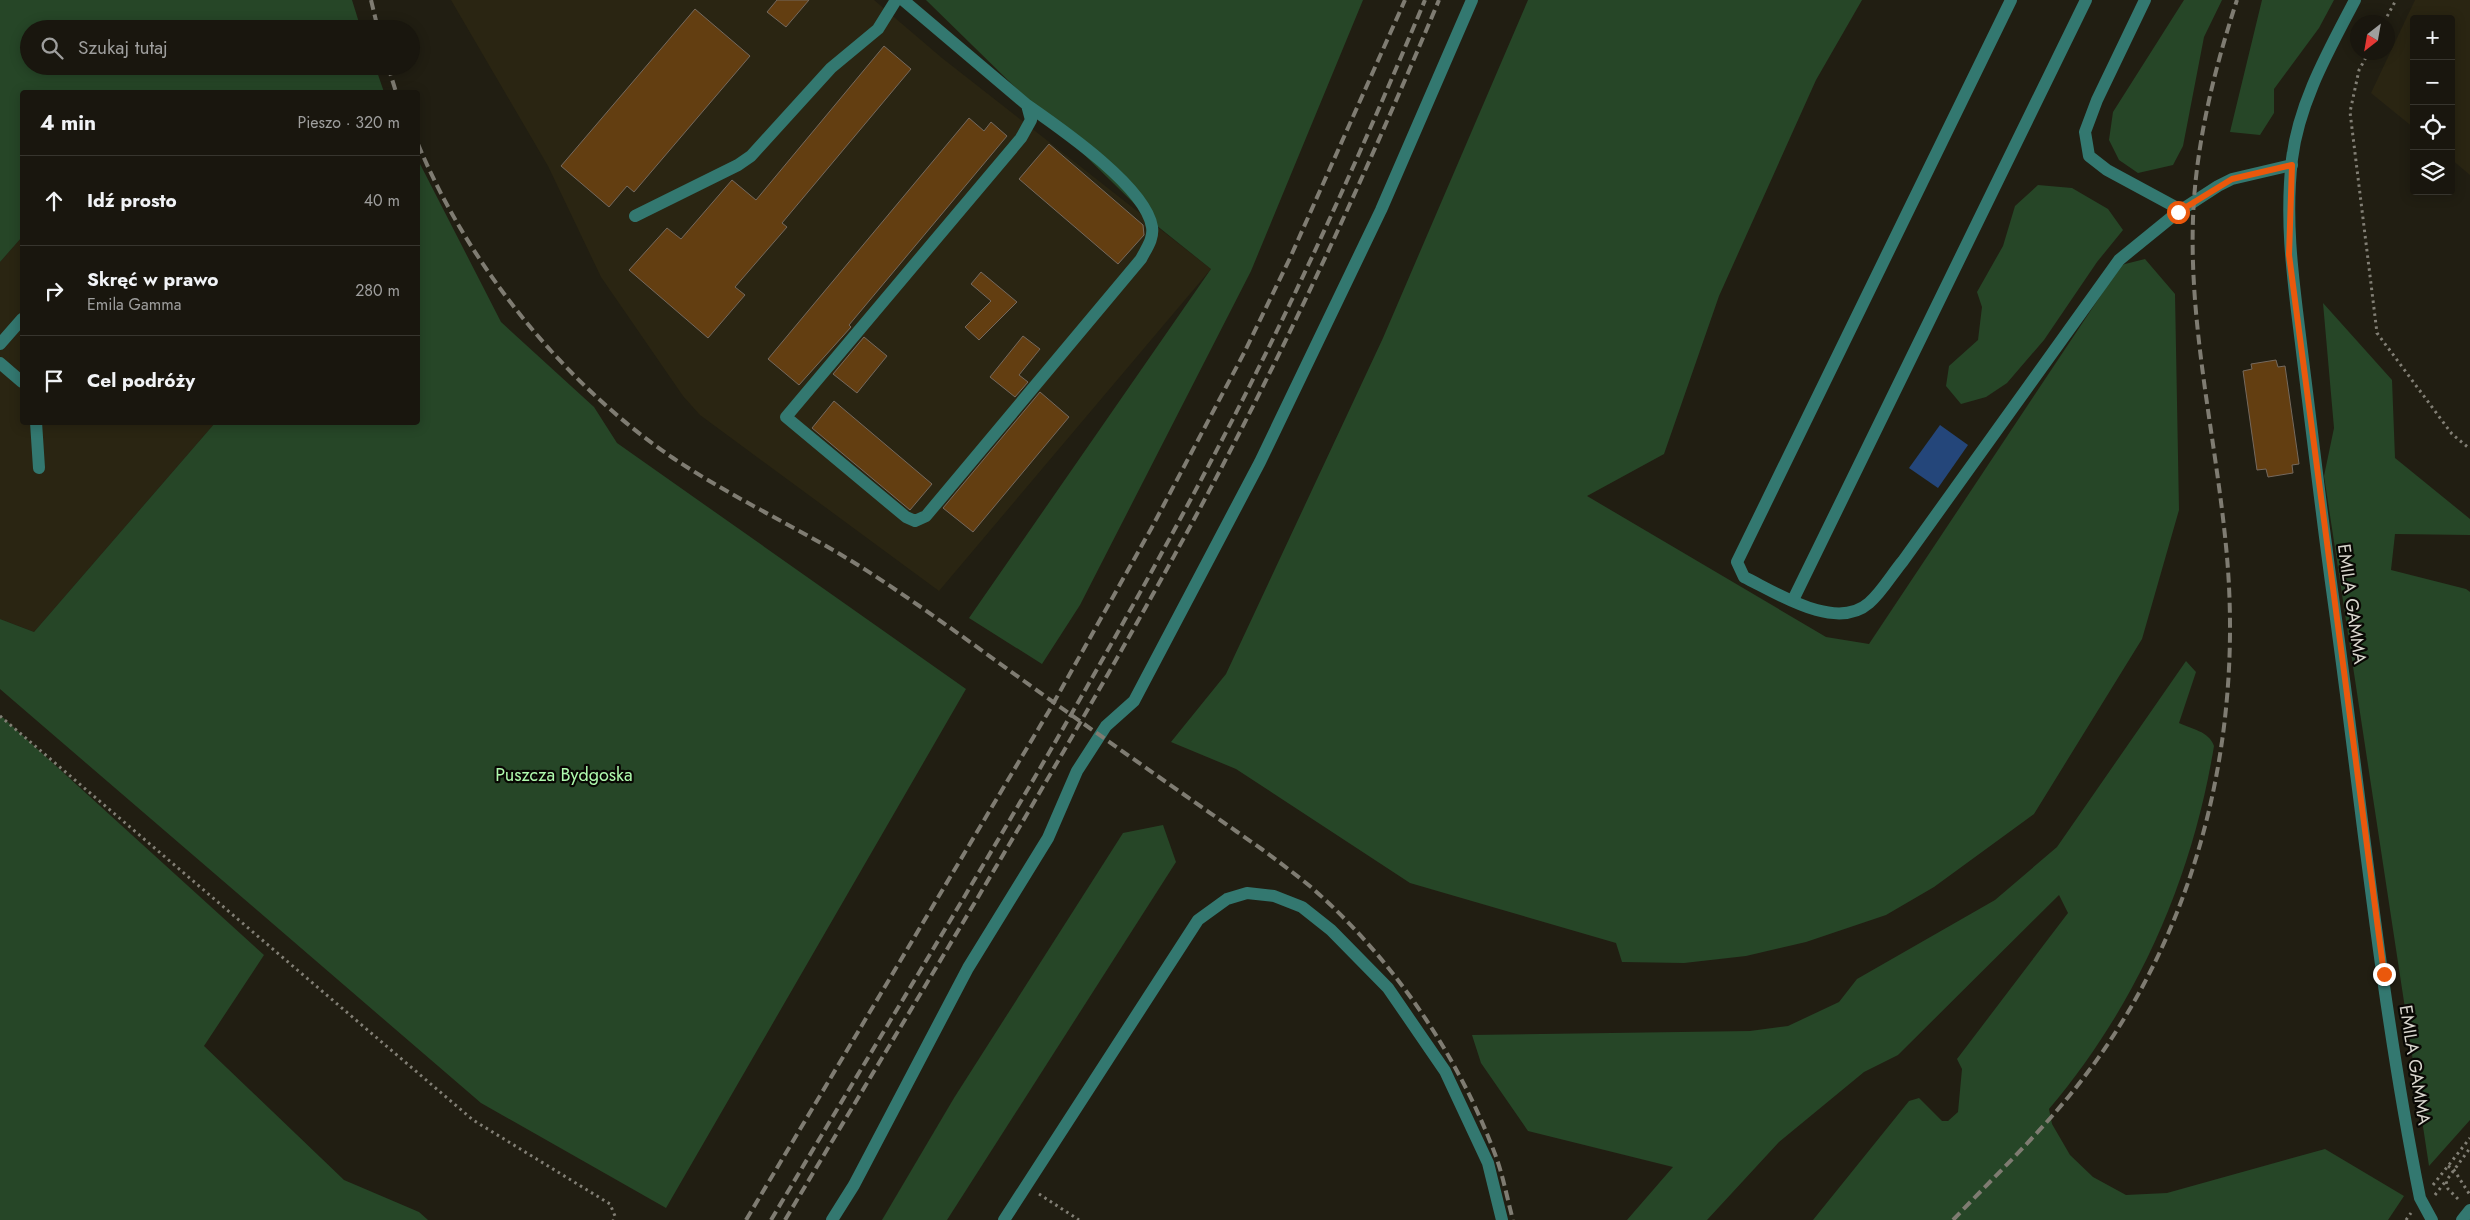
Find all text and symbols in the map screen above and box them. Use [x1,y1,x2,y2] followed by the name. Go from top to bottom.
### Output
[2350,15,2395,60] north arrow
[2410,15,2455,195] map controls
[2410,15,2455,60] button: +
[20,20,420,75] search box
[38,34,66,62] icon: search
[78,34,168,61] text: Szukaj tutaj
[2410,60,2455,105] button: −
[2410,105,2455,150] button: locate
[40,108,96,138] text: 4 min
[297,111,400,134] text: Pieszo · 320 m
[2410,150,2455,195] button: layers
[40,187,68,215] icon: ahead
[87,187,177,214] text: Idź prosto
[364,189,400,212] text: 40 m
[2167,201,2190,224] route start
[87,266,219,293] text: Skręć w prawo
[40,277,68,305] icon: right
[355,279,400,302] text: 280 m
[87,293,181,316] text: Emila Gamma
[40,367,68,395] icon: arrive
[87,367,195,394] text: Cel podróży
[2331,542,2373,666] street label: EMILA GAMMA
[495,762,633,788] park label: Puszcza Bydgoska
[2373,963,2396,986] route end
[2393,1003,2437,1127] street label: EMILA GAMMA

